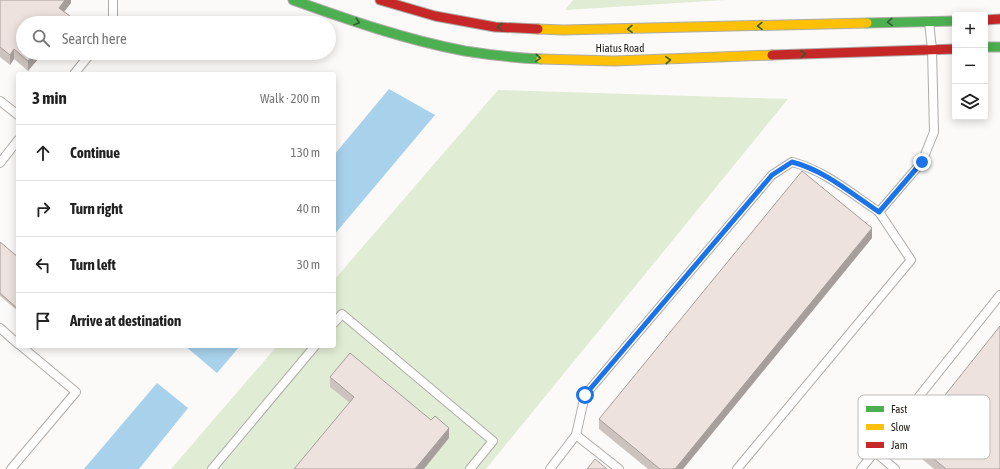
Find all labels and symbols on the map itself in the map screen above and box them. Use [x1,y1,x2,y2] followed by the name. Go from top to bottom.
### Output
[353,17,360,26] one-way arrow
[887,18,893,27] one-way arrow
[757,22,763,30] one-way arrow
[497,23,503,32] one-way arrow
[627,25,633,33] one-way arrow
[596,42,644,54] street label: Hiatus Road
[800,50,806,58] one-way arrow
[535,54,541,63] one-way arrow
[665,55,671,64] one-way arrow
[913,153,931,171] route end
[576,386,594,404] route start
[858,395,990,459] legend
[891,403,907,415] text: Fast
[891,421,910,433] text: Slow
[891,439,908,451] text: Jam

